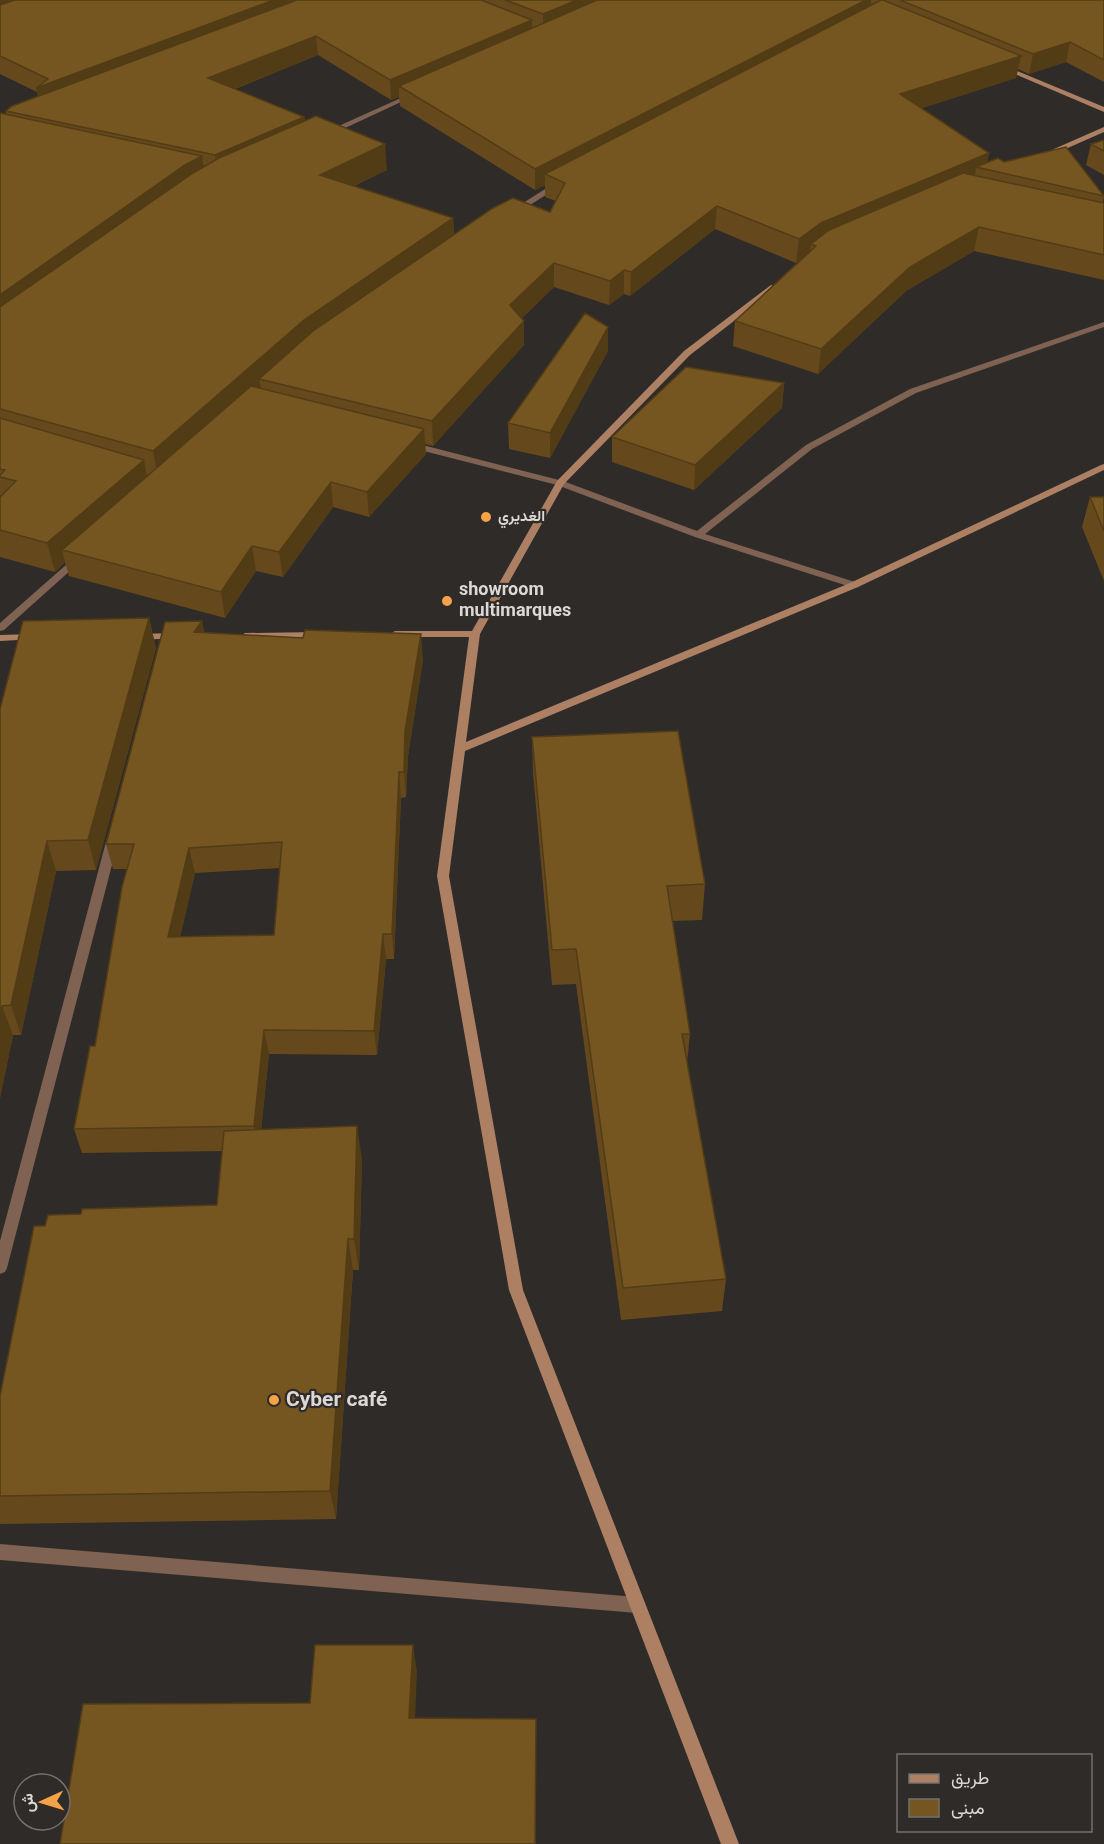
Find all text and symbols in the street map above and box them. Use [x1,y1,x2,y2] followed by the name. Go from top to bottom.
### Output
[498,506,545,529] place label: الغديري
[479,510,493,524] marker: الغديري
[459,577,571,626] place label: showroom multimarques
[440,594,454,608] marker: showroom multimarques
[286,1384,387,1417] place label: Cyber café
[267,1393,281,1407] marker: Cyber café
[897,1754,1092,1832] legend
[951,1766,989,1794] text: طريق
[12,1772,72,1832] north arrow
[16,1792,43,1813] text: ش
[951,1796,985,1824] text: مبنى

